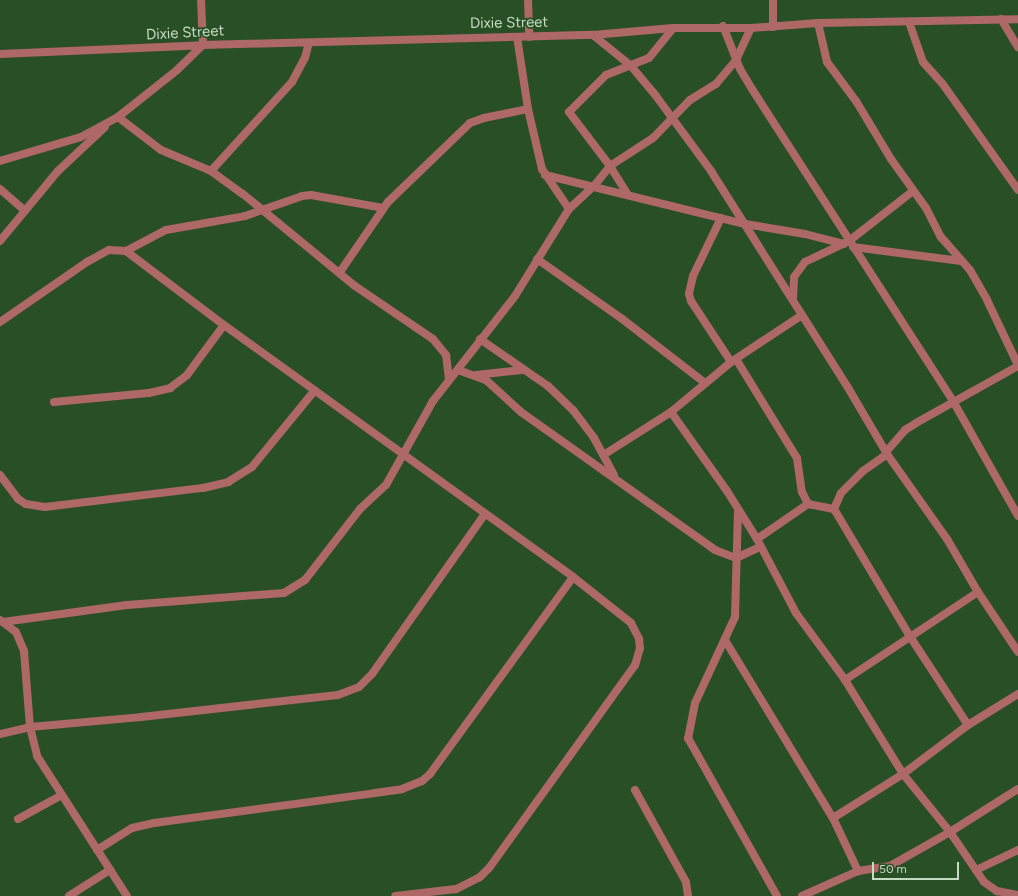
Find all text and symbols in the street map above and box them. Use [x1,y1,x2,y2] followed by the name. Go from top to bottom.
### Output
[470,13,548,33] street label: Dixie Street
[145,22,225,44] street label: Dixie Street
[874,854,961,880] scale bar
[879,862,907,876] text: 50 m

